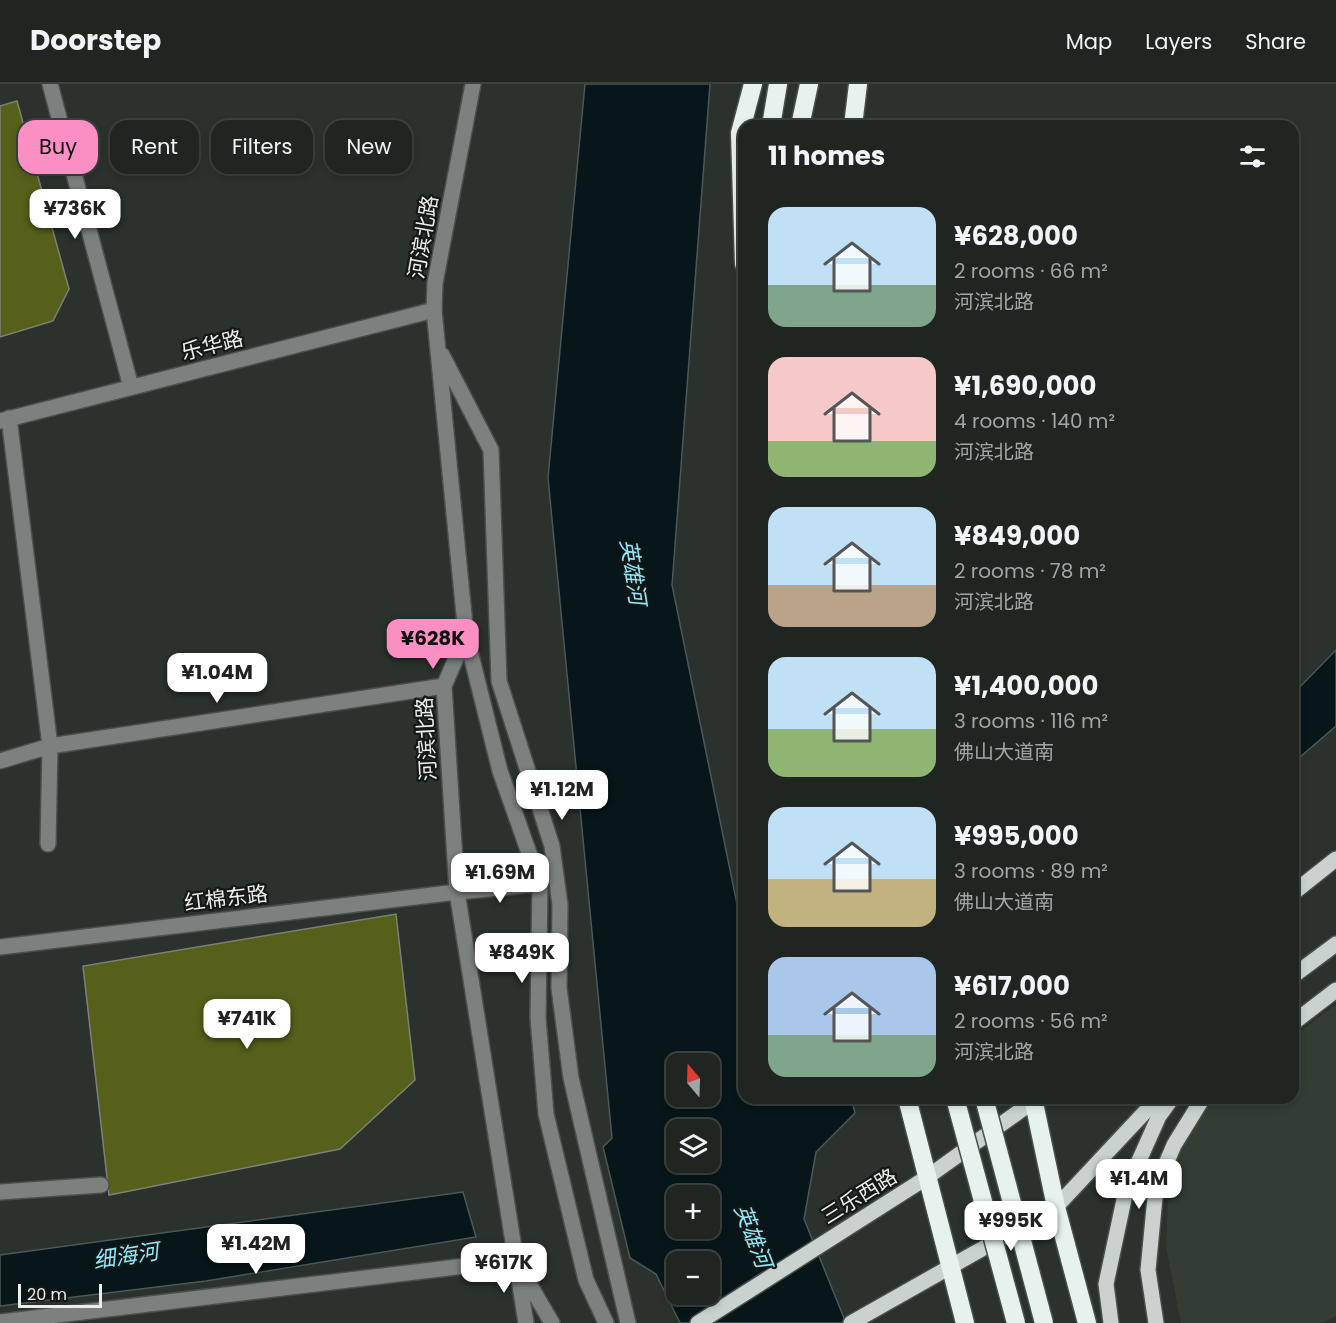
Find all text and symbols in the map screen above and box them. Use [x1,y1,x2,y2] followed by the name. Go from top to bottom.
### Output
[30,21,161,60] text: Doorstep
[1066,27,1112,56] text: Map
[1145,27,1212,56] text: Layers
[1245,27,1306,56] text: Share
[18,120,98,174] chip: Buy
[110,120,199,174] chip: Rent
[211,120,313,174] chip: Filters
[325,120,412,174] chip: New
[768,138,885,174] text: 11 homes
[1236,140,1269,173] icon: filters
[33,189,117,240] pin: ¥736K
[401,193,445,281] street label: 河滨北路
[44,194,106,222] text: ¥736K
[954,218,1078,254] text: ¥628,000
[816,231,888,303] icon: home
[954,257,1108,285] text: 2 rooms · 66 m²
[954,288,1034,316] text: 河滨北路
[178,323,246,367] street label: 乐华路
[954,368,1097,404] text: ¥1,690,000
[816,381,888,453] icon: home
[954,407,1115,435] text: 4 rooms · 140 m²
[954,438,1034,466] text: 河滨北路
[954,518,1080,554] text: ¥849,000
[816,531,888,603] icon: home
[613,537,654,611] water label: 英雄河
[954,557,1106,585] text: 2 rooms · 78 m²
[954,588,1034,616] text: 河滨北路
[391,619,475,670] pin: ¥628K
[401,624,465,652] text: ¥628K
[168,653,266,704] pin: ¥1.04M
[181,658,253,686] text: ¥1.04M
[954,668,1099,704] text: ¥1,400,000
[816,681,888,753] icon: home
[409,696,443,782] street label: 河滨北路
[954,707,1108,735] text: 3 rooms · 116 m²
[954,738,1054,766] text: 佛山大道南
[513,770,611,821] pin: ¥1.12M
[530,775,594,803] text: ¥1.12M
[954,818,1079,854] text: ¥995,000
[816,831,888,903] icon: home
[451,853,549,904] pin: ¥1.69M
[954,857,1108,885] text: 3 rooms · 89 m²
[465,858,535,886] text: ¥1.69M
[183,878,269,918] street label: 红棉东路
[954,888,1054,916] text: 佛山大道南
[480,933,564,984] pin: ¥849K
[489,938,555,966] text: ¥849K
[954,968,1070,1004] text: ¥617,000
[816,981,888,1053] icon: home
[205,999,289,1050] pin: ¥741K
[217,1004,277,1032] text: ¥741K
[954,1007,1108,1035] text: 2 rooms · 56 m²
[954,1038,1034,1066] text: 河滨北路
[666,1053,720,1107] north arrow
[666,1053,720,1305] map controls
[666,1119,720,1173] button: layers
[1097,1159,1181,1210] pin: ¥1.4M
[816,1161,902,1231] street label: 三乐西路
[1110,1164,1168,1192] text: ¥1.4M
[666,1185,720,1239] button: +
[727,1200,781,1276] water label: 英雄河
[969,1201,1053,1252] pin: ¥995K
[979,1206,1043,1234] text: ¥995K
[207,1224,305,1275] pin: ¥1.42M
[221,1229,291,1257] text: ¥1.42M
[91,1235,165,1276] water label: 细海河
[462,1243,546,1294] pin: ¥617K
[475,1248,533,1276] text: ¥617K
[666,1251,720,1305] button: −
[18,1281,102,1308] scale bar
[27,1283,67,1306] text: 20 m

